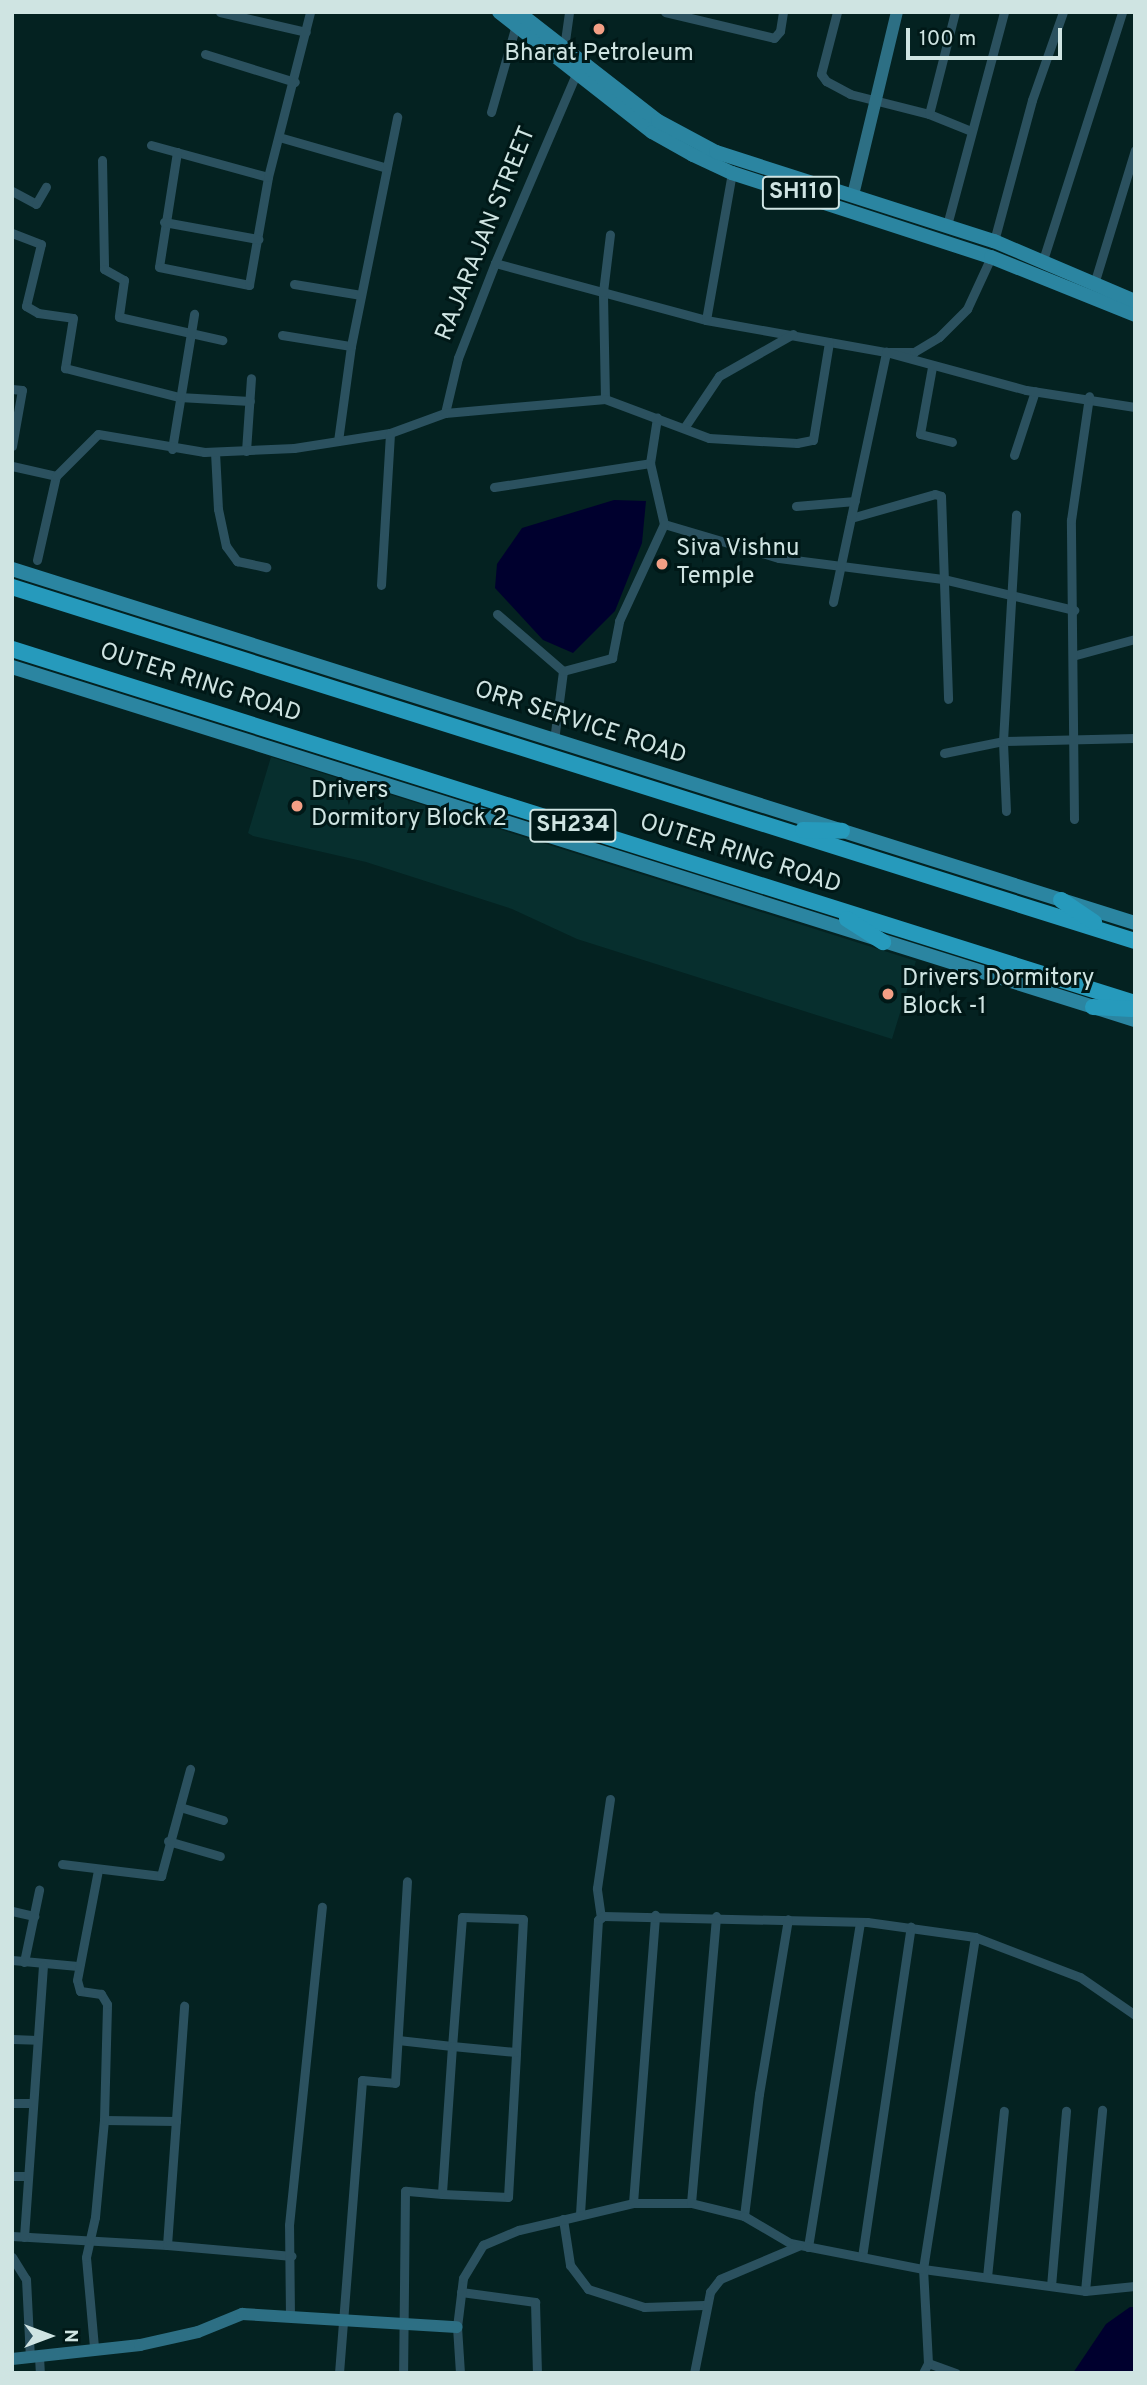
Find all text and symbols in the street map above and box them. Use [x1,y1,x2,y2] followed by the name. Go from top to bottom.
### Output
[909,14,1065,58] scale bar
[591,21,607,37] marker: Bharat Petroleum
[919,26,976,53] text: 100 m
[504,41,694,69] place label: Bharat Petroleum
[431,123,543,345] street label: RAJARAJAN STREET
[761,174,841,212] road number: SH110
[676,536,800,592] place label: Siva Vishnu Temple
[654,556,670,572] marker: Siva Vishnu Temple
[96,638,304,730] street label: OUTER RING ROAD
[470,676,690,772] street label: ORR SERVICE ROAD
[311,778,507,834] place label: Drivers Dormitory Block 2
[289,798,305,814] marker: Drivers Dormitory Block 2
[529,806,617,846] road number: SH234
[636,809,844,901] street label: OUTER RING ROAD
[902,966,1094,1022] place label: Drivers Dormitory Block -1
[880,986,896,1002] marker: Drivers Dormitory Block -1
[14,2301,84,2371] north arrow
[58,2329,82,2343] text: N

